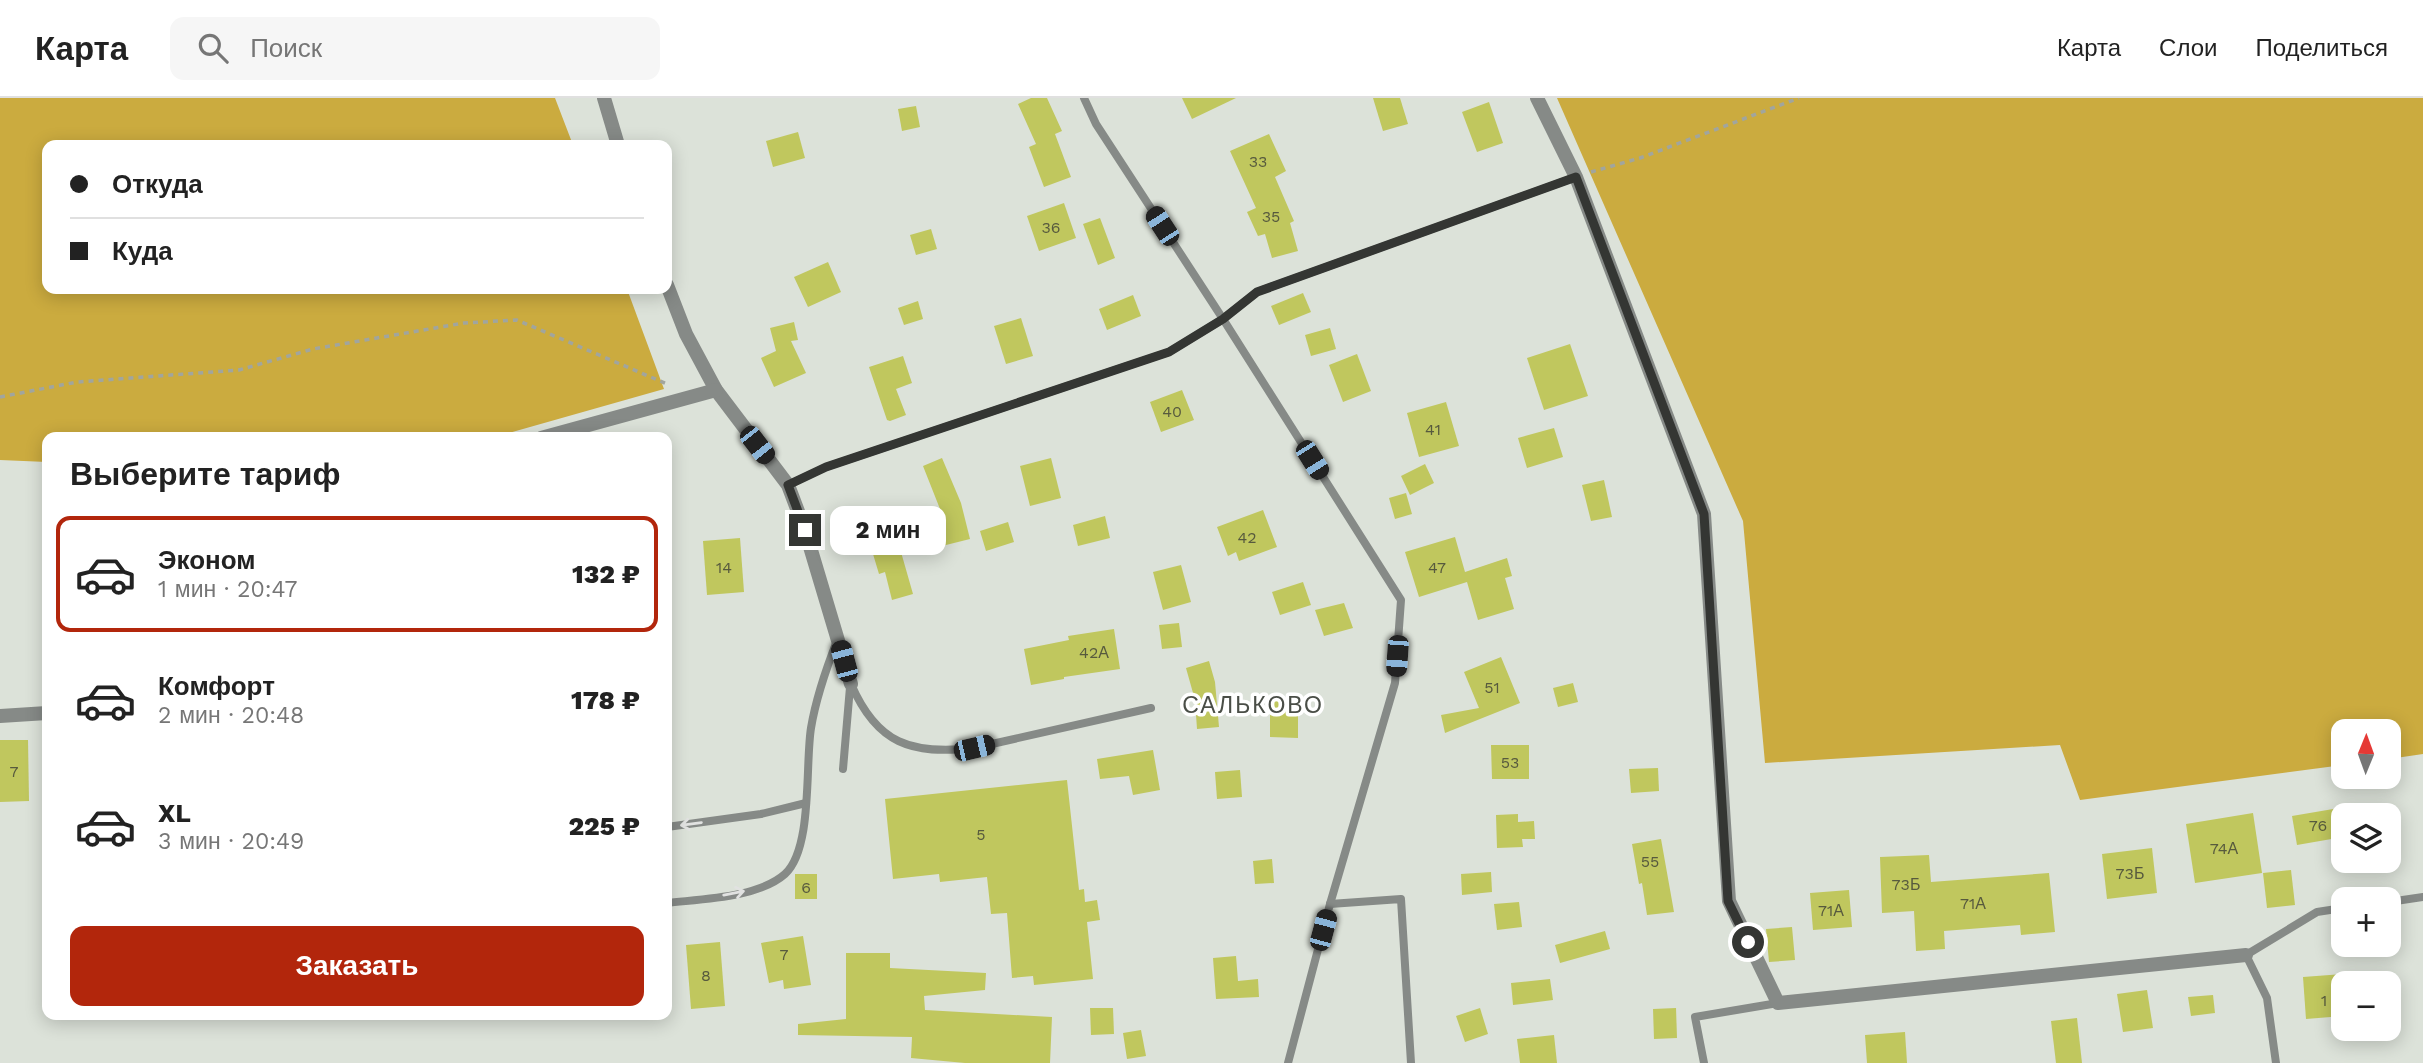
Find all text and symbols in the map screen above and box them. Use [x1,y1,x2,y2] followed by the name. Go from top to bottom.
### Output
[170,17,660,80] search box
[35,29,128,68] text: Карта
[194,29,232,67] icon: search
[250,33,322,63] text: Поиск
[2057,34,2121,62] text: Карта
[2159,34,2217,62] text: Слои
[2255,34,2388,62] text: Поделиться
[1249,152,1267,171] house number: 33
[112,169,203,199] text: Откуда
[1142,203,1183,249] car
[1262,207,1280,226] house number: 35
[1041,218,1061,237] house number: 36
[112,236,173,266] text: Куда
[1162,402,1182,421] house number: 40
[1425,420,1441,439] house number: 41
[736,422,779,468] car
[1292,437,1333,483] car
[70,455,341,493] text: Выберите тариф
[830,506,945,555] callout: 2 мин
[789,514,821,546] route end
[855,517,921,544] text: 2 мин
[1237,528,1257,547] house number: 42
[74,543,137,606] icon: car
[158,545,256,575] text: Эконом
[716,558,732,577] house number: 14
[1428,558,1446,577] house number: 47
[572,559,640,589] text: 132 ₽
[158,576,297,603] text: 1 мин · 20:47
[1386,634,1409,678] car
[829,638,860,684] car
[1079,643,1109,662] house number: 42А
[74,669,137,732] icon: car
[158,671,275,701] text: Комфорт
[1484,678,1500,697] house number: 51
[571,685,640,715] text: 178 ₽
[1182,692,1324,719] district label: САЛЬКОВО
[158,702,304,729] text: 2 мин · 20:48
[2331,719,2401,789] north arrow
[2331,719,2401,1041] map controls
[952,733,997,763] car
[1501,753,1519,772] house number: 53
[10,762,19,781] house number: 7
[74,795,137,858] icon: car
[158,798,191,828] text: XL
[2331,803,2401,873] button: layers
[568,811,640,841] text: 225 ₽
[2309,816,2327,835] house number: 76
[680,817,702,830] one-way arrow
[976,825,986,844] house number: 5
[158,828,304,855] text: 3 мин · 20:49
[2210,839,2239,858] house number: 74А
[1641,852,1659,871] house number: 55
[2116,864,2144,883] house number: 73Б
[1892,875,1920,894] house number: 73Б
[801,878,811,897] house number: 6
[722,886,745,900] one-way arrow
[2331,887,2401,957] button: +
[1960,894,1986,913] house number: 71А
[1818,901,1844,920] house number: 71А
[1308,907,1339,953] car
[70,926,644,1006] button: Заказать
[1732,926,1764,958] route start
[780,945,789,964] house number: 7
[701,966,711,985] house number: 8
[2331,971,2401,1041] button: −
[2321,991,2327,1010] house number: 1

